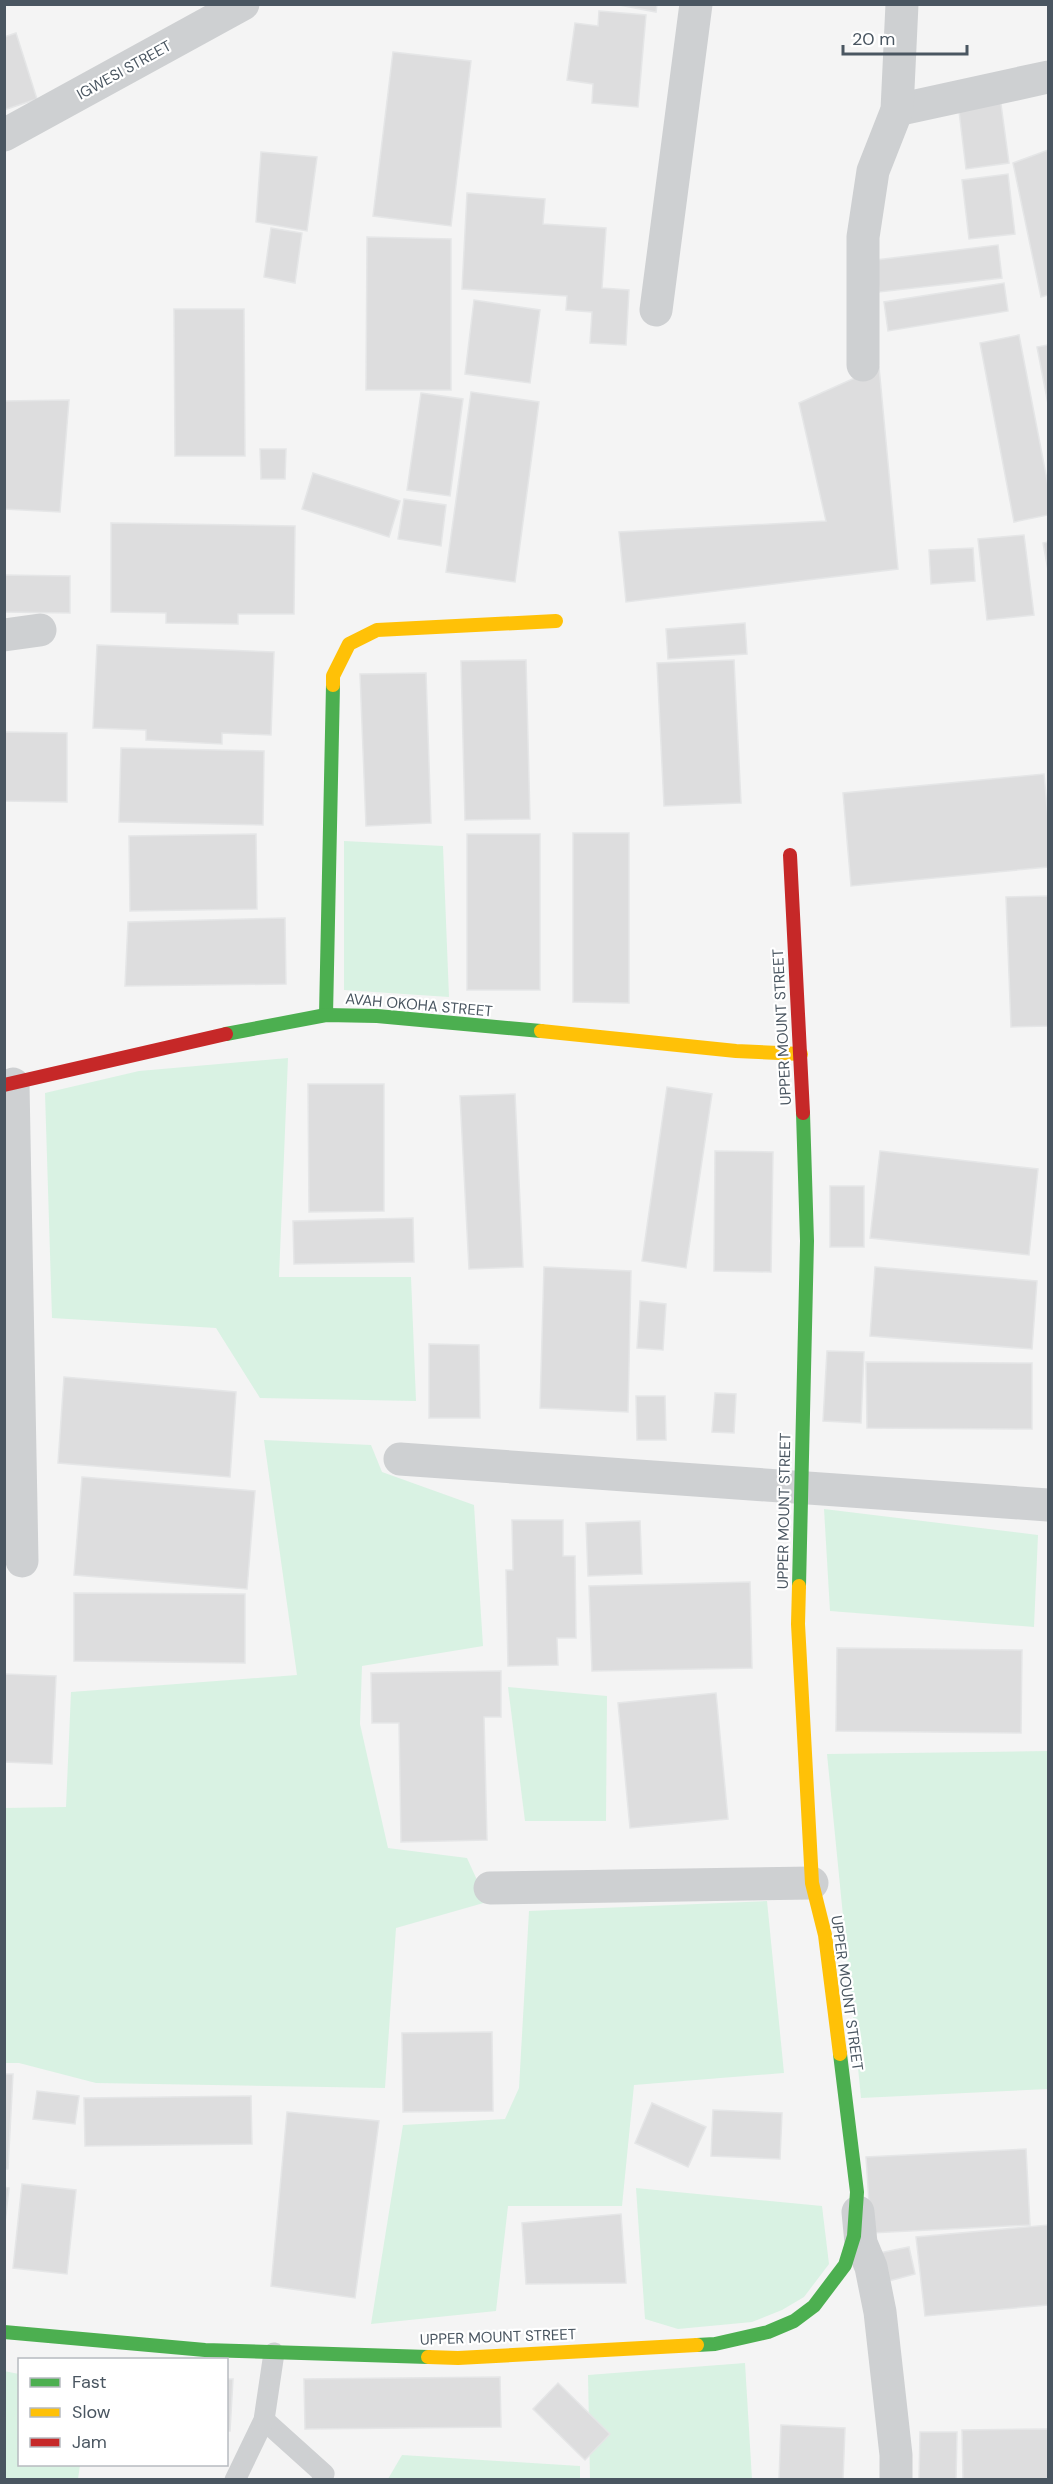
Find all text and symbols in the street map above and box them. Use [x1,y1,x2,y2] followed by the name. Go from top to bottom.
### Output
[843,18,968,56] scale bar
[852,27,895,51] text: 20 m
[73,36,175,104] street label: IGWESI STREET
[768,948,796,1106] street label: UPPER MOUNT STREET
[344,989,494,1021] street label: AVAH OKOHA STREET
[773,1433,795,1589] street label: UPPER MOUNT STREET
[826,1914,868,2072] street label: UPPER MOUNT STREET
[419,2324,577,2350] street label: UPPER MOUNT STREET
[18,2358,228,2466] legend
[72,2370,107,2394] text: Fast
[72,2400,111,2424] text: Slow
[72,2430,107,2454] text: Jam

